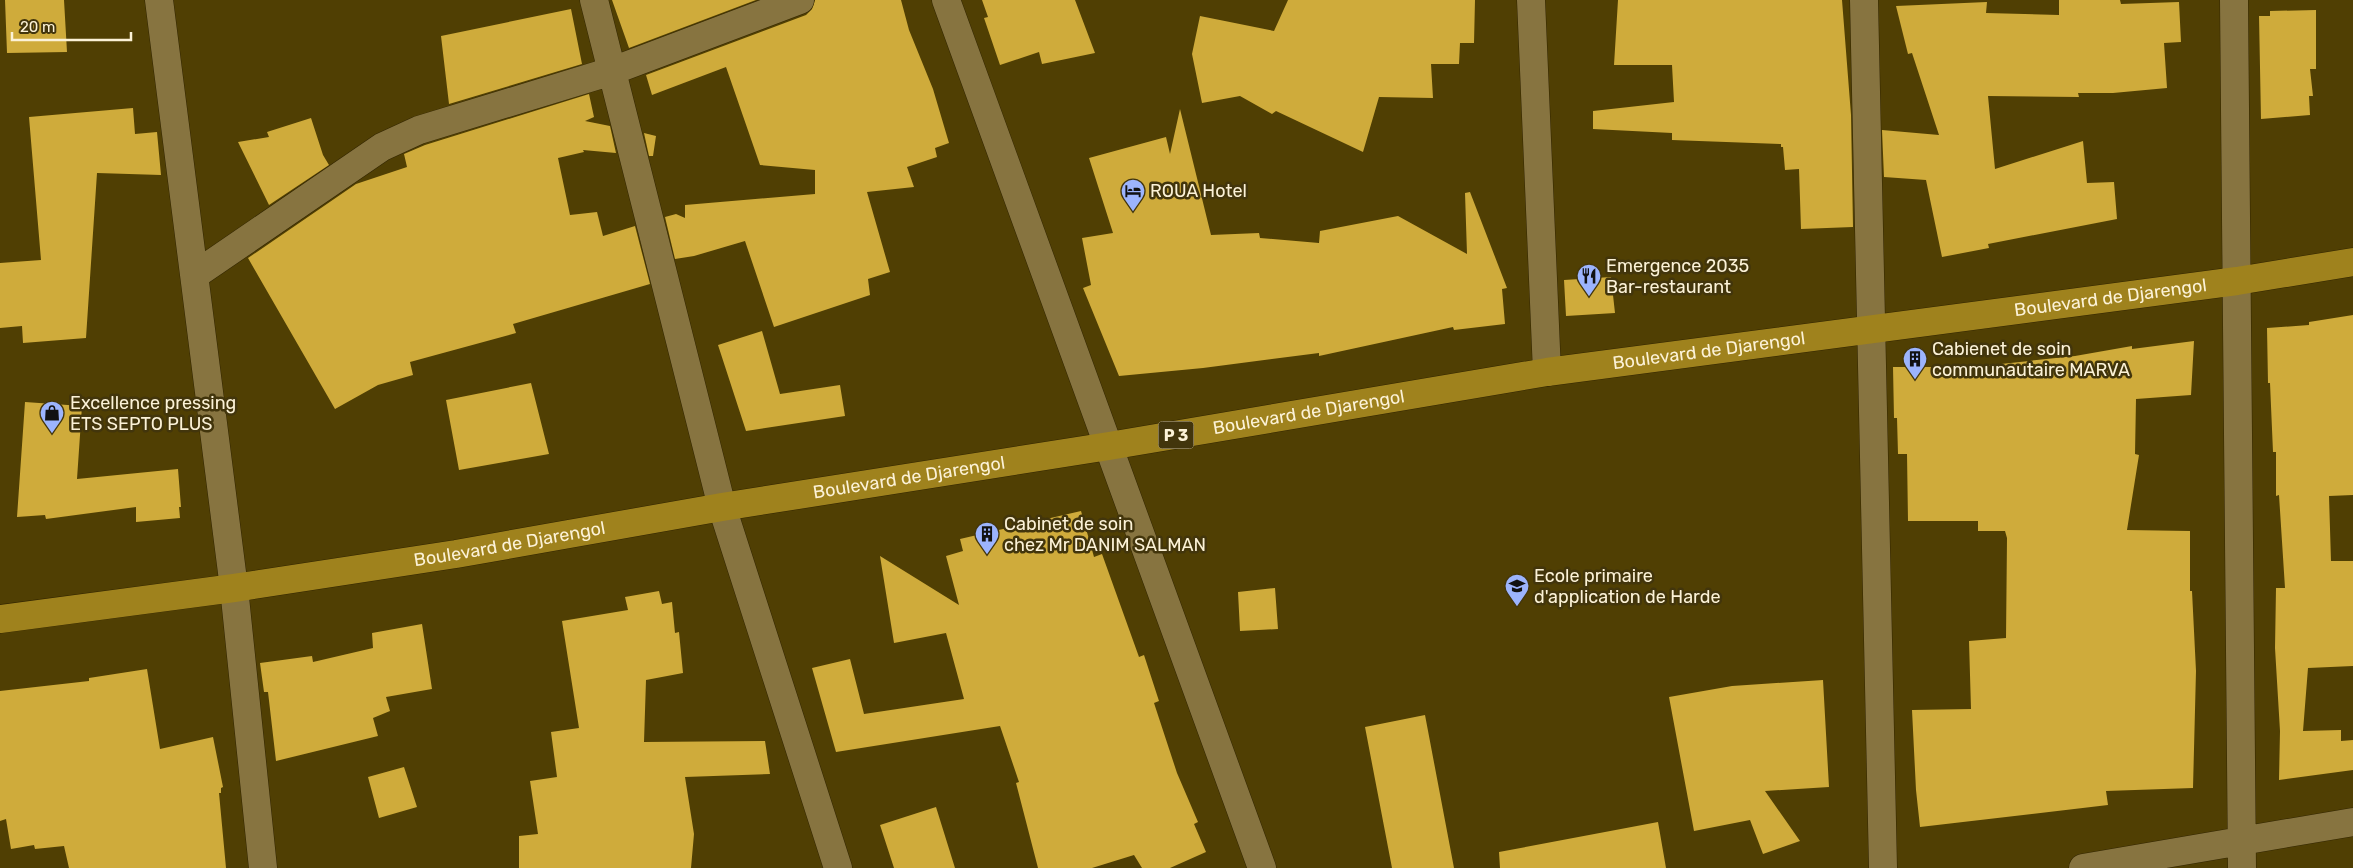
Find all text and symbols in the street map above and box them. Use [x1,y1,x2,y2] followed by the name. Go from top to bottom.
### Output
[12,10,131,42] scale bar
[20,18,55,36] text: 20 m
[1120,178,1146,212] hotel icon: ROUA Hotel
[1150,180,1247,202] place label: ROUA Hotel
[1606,255,1749,298] place label: Emergence 2035 Bar-restaurant
[1576,263,1602,297] restaurant icon: Emergence 2035 Bar-restaurant
[2013,274,2208,321] street label: Boulevard de Djarengol
[1611,327,1806,374] street label: Boulevard de Djarengol
[1932,338,2130,381] place label: Cabienet de soin communautaire MARVA
[1902,346,1928,380] building icon: Cabienet de soin communautaire MARVA
[1211,385,1406,439] street label: Boulevard de Djarengol
[70,392,236,435] place label: Excellence pressing ETS SEPTO PLUS
[39,400,65,434] shop icon: Excellence pressing ETS SEPTO PLUS
[1158,422,1194,448] road number: P 3
[811,452,1006,504] street label: Boulevard de Djarengol
[1004,513,1206,556] place label: Cabinet de soin chez Mr DANIM SALMAN
[412,517,607,571] street label: Boulevard de Djarengol
[974,521,1000,555] building icon: Cabinet de soin chez Mr DANIM SALMAN
[1534,565,1721,608] place label: Ecole primaire d'application de Harde
[1504,573,1530,607] school or university icon: Ecole primaire d'application de Harde

